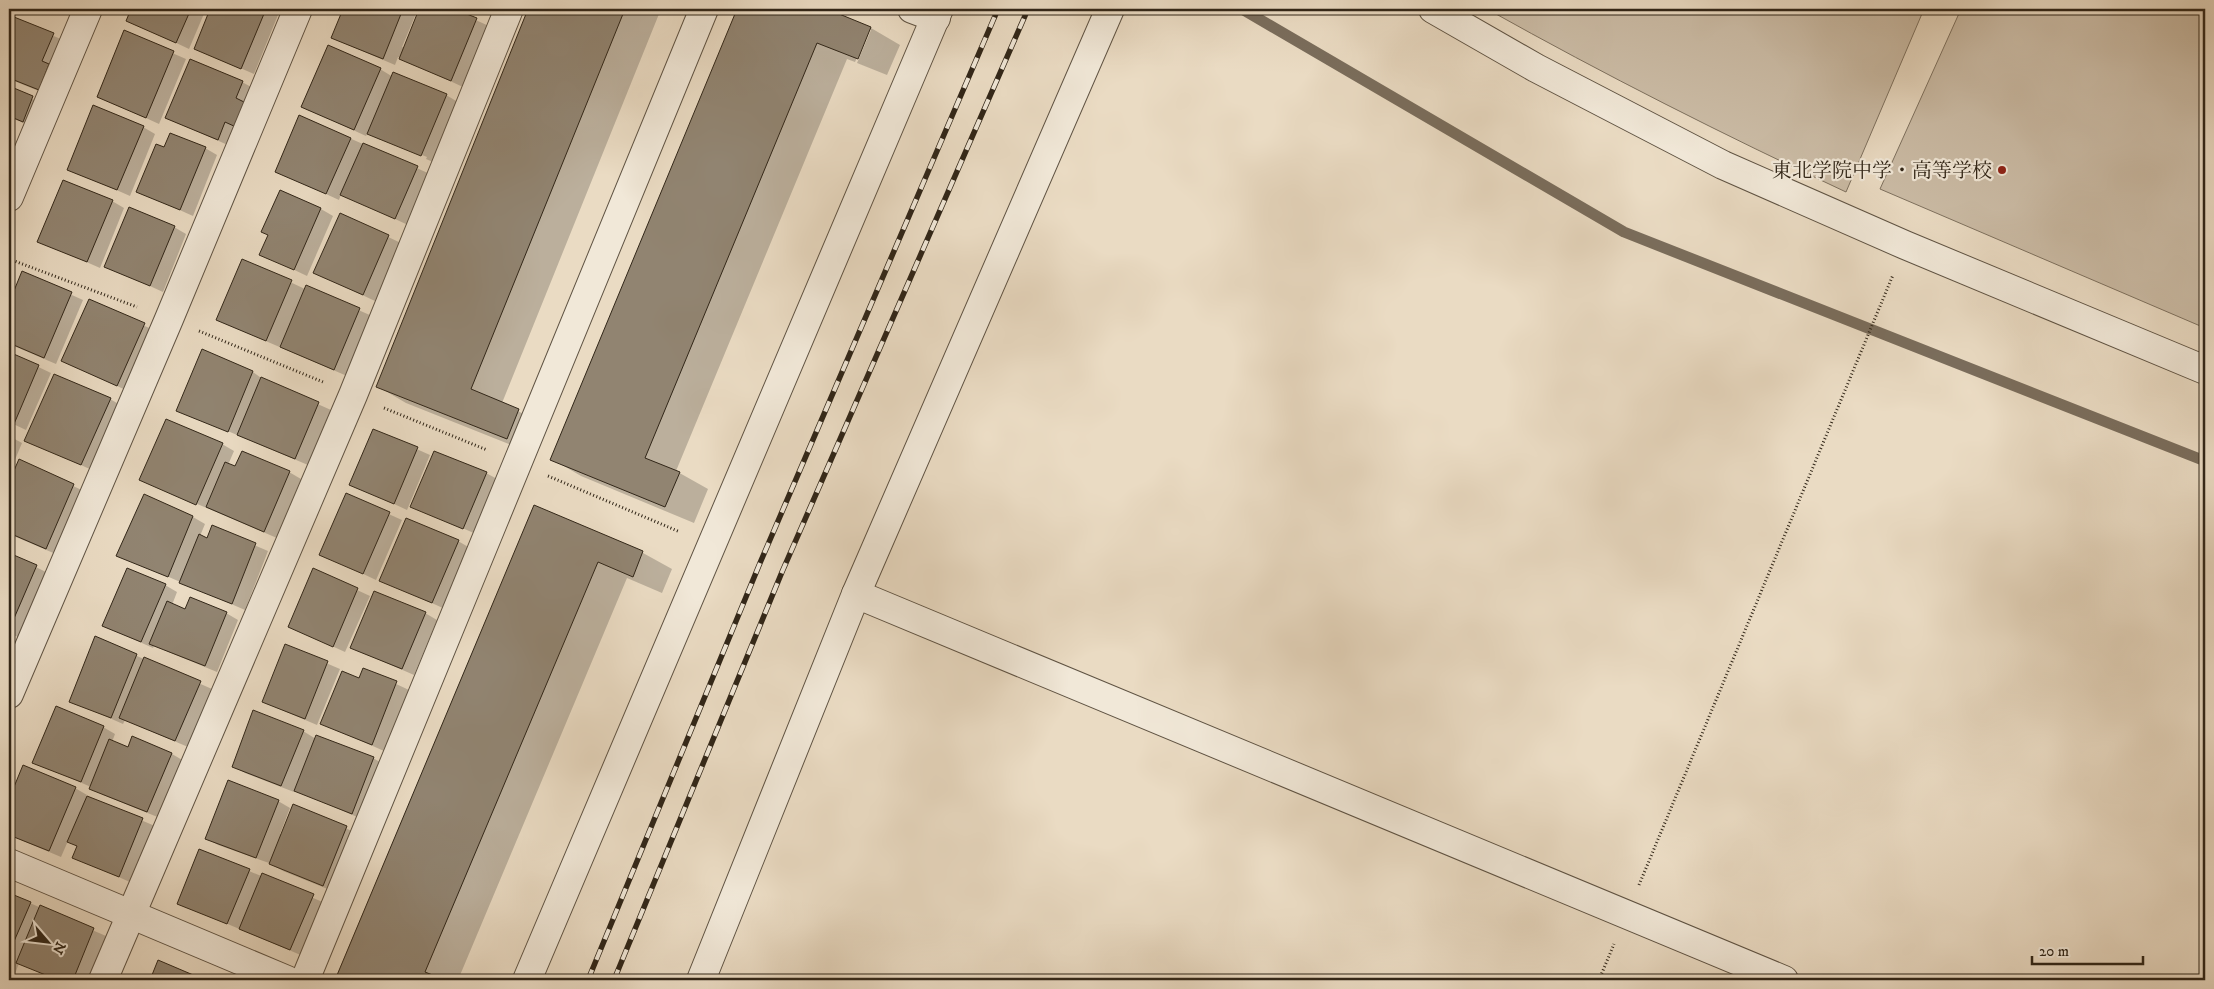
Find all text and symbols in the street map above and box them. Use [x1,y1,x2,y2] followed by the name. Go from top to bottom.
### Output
[1772,159,1992,184] place label: 東北学院中学・高等学校
[1996,164,2008,176] marker: 東北学院中学・高等学校
[22,916,72,966] north arrow
[2032,934,2143,966] scale bar
[48,938,69,957] text: N
[2039,942,2069,961] text: 20 m

